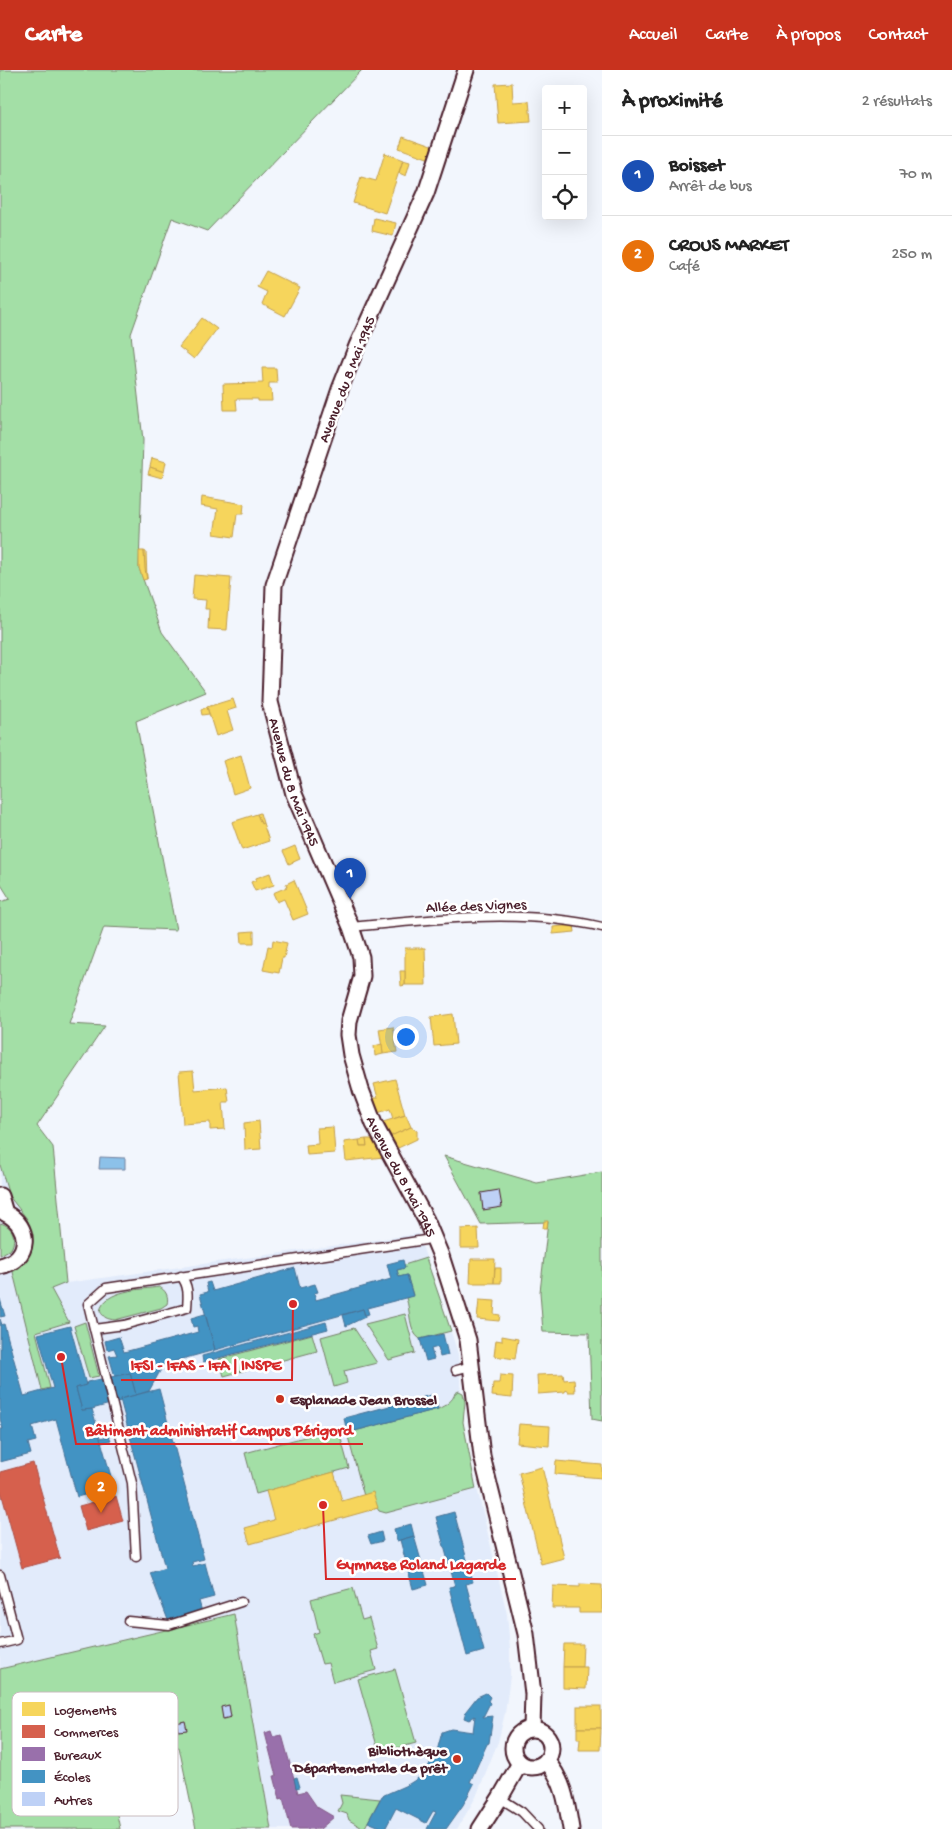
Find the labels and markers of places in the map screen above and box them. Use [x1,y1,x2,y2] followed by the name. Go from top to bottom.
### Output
[334,858,366,899] pin: 1
[121,1349,292,1380] callout: IFSI - IFAS - IFA | INSPE
[290,1392,438,1410] place label: Esplanade Jean Brossel
[274,1393,286,1405] marker: Esplanade Jean Brossel
[76,1413,363,1444] callout: Bâtiment administratif Campus Périgord
[85,1472,117,1513] pin: 2
[326,1548,516,1579] callout: Gymnase Roland Lagarde
[291,1743,449,1778] place label: Bibliothèque Départementale de prêt
[451,1753,463,1765] marker: Bibliothèque Départementale de prêt

